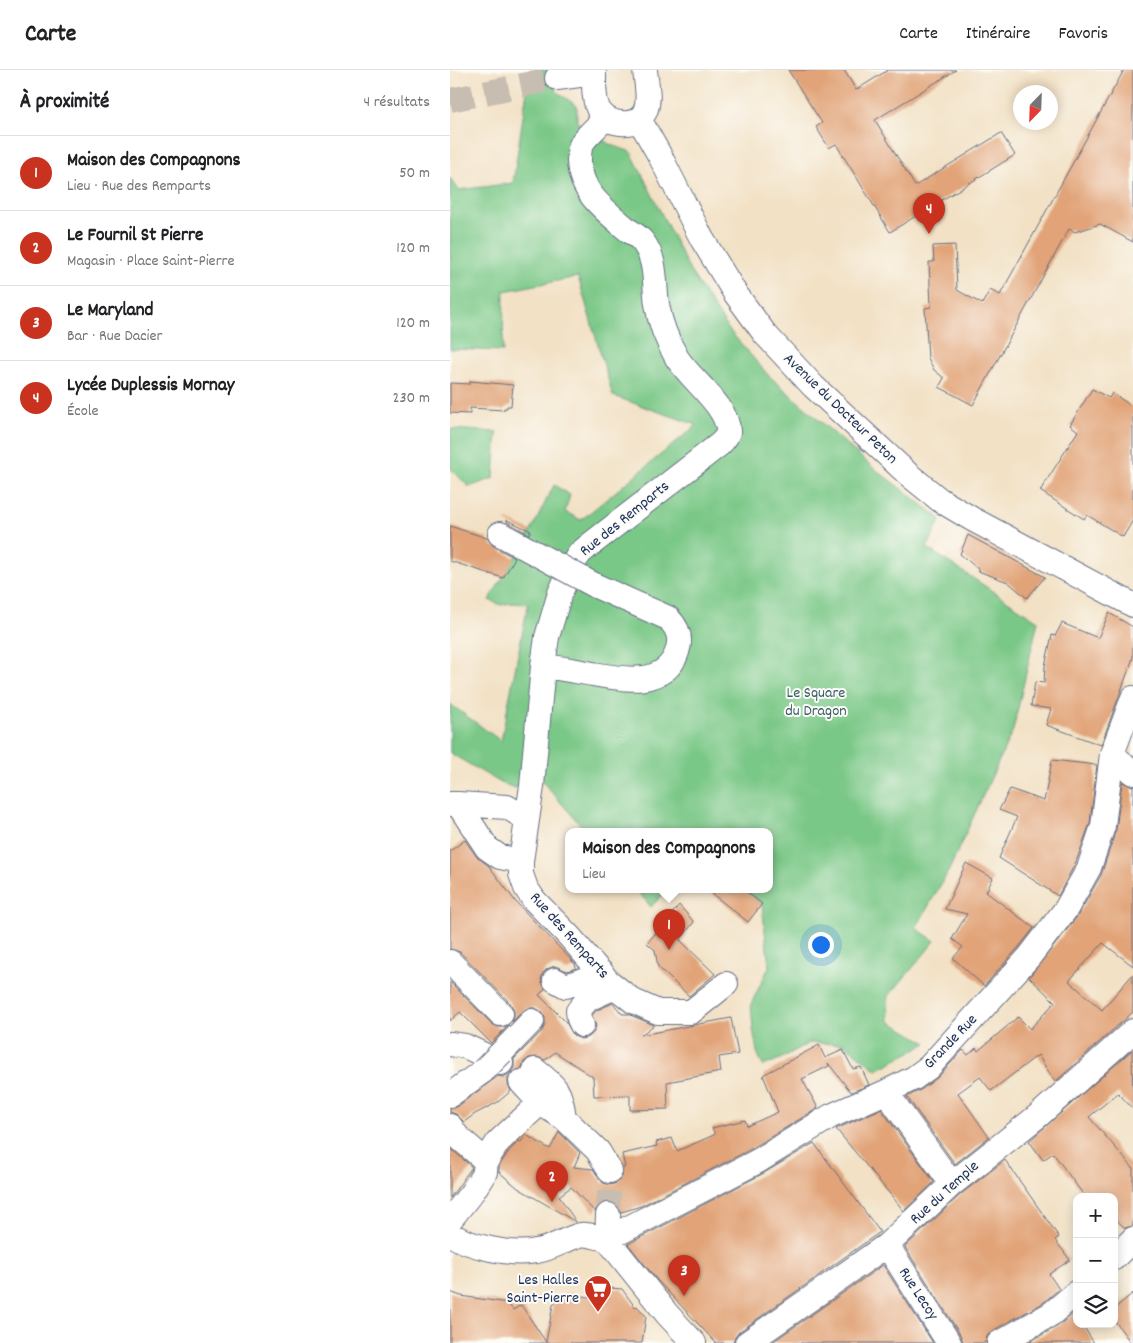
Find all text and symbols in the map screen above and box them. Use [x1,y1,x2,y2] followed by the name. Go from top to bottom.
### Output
[25,18,76,52] text: Carte
[899,22,938,47] text: Carte
[966,22,1030,47] text: Itinéraire
[1058,22,1108,47] text: Favoris
[1013,85,1058,130] north arrow
[20,88,109,118] text: À proximité
[363,91,430,114] text: 4 résultats
[67,148,241,175] text: Maison des Compagnons
[34,162,38,185] text: 1
[399,162,430,185] text: 50 m
[67,175,211,198] text: Lieu · Rue des Remparts
[913,193,945,234] pin: 4
[67,223,203,250] text: Le Fournil St Pierre
[33,237,40,260] text: 2
[396,237,430,260] text: 120 m
[67,250,235,273] text: Magasin · Place Saint-Pierre
[67,298,153,325] text: Le Maryland
[32,312,40,335] text: 3
[396,312,430,335] text: 120 m
[67,325,163,348] text: Bar · Rue Dacier
[778,348,902,470] street label: Avenue du Docteur Peton
[67,373,235,400] text: Lycée Duplessis Mornay
[33,387,39,410] text: 4
[393,387,430,410] text: 230 m
[67,400,99,423] text: École
[575,475,675,562] street label: Rue des Remparts
[785,682,847,723] park label: Le Square du Dragon
[565,828,773,893] popup
[582,836,756,863] text: Maison des Compagnons
[582,863,606,886] text: Lieu
[524,888,614,985] street label: Rue des Remparts
[653,909,685,950] pin: 1
[808,932,834,958] your location
[919,1009,983,1075] street label: Grande Rue
[905,1156,985,1230] street label: Rue du Temple
[536,1161,568,1202] pin: 2
[1073,1193,1118,1328] map controls
[1073,1193,1118,1238] button: +
[1073,1238,1118,1283] button: −
[668,1255,700,1296] pin: 3
[892,1263,944,1325] street label: Rue Lecoy
[507,1269,579,1310] place label: Les Halles Saint-Pierre
[583,1274,613,1313] supermarket icon: Les Halles Saint-Pierre
[1073,1283,1118,1328] button: layers

